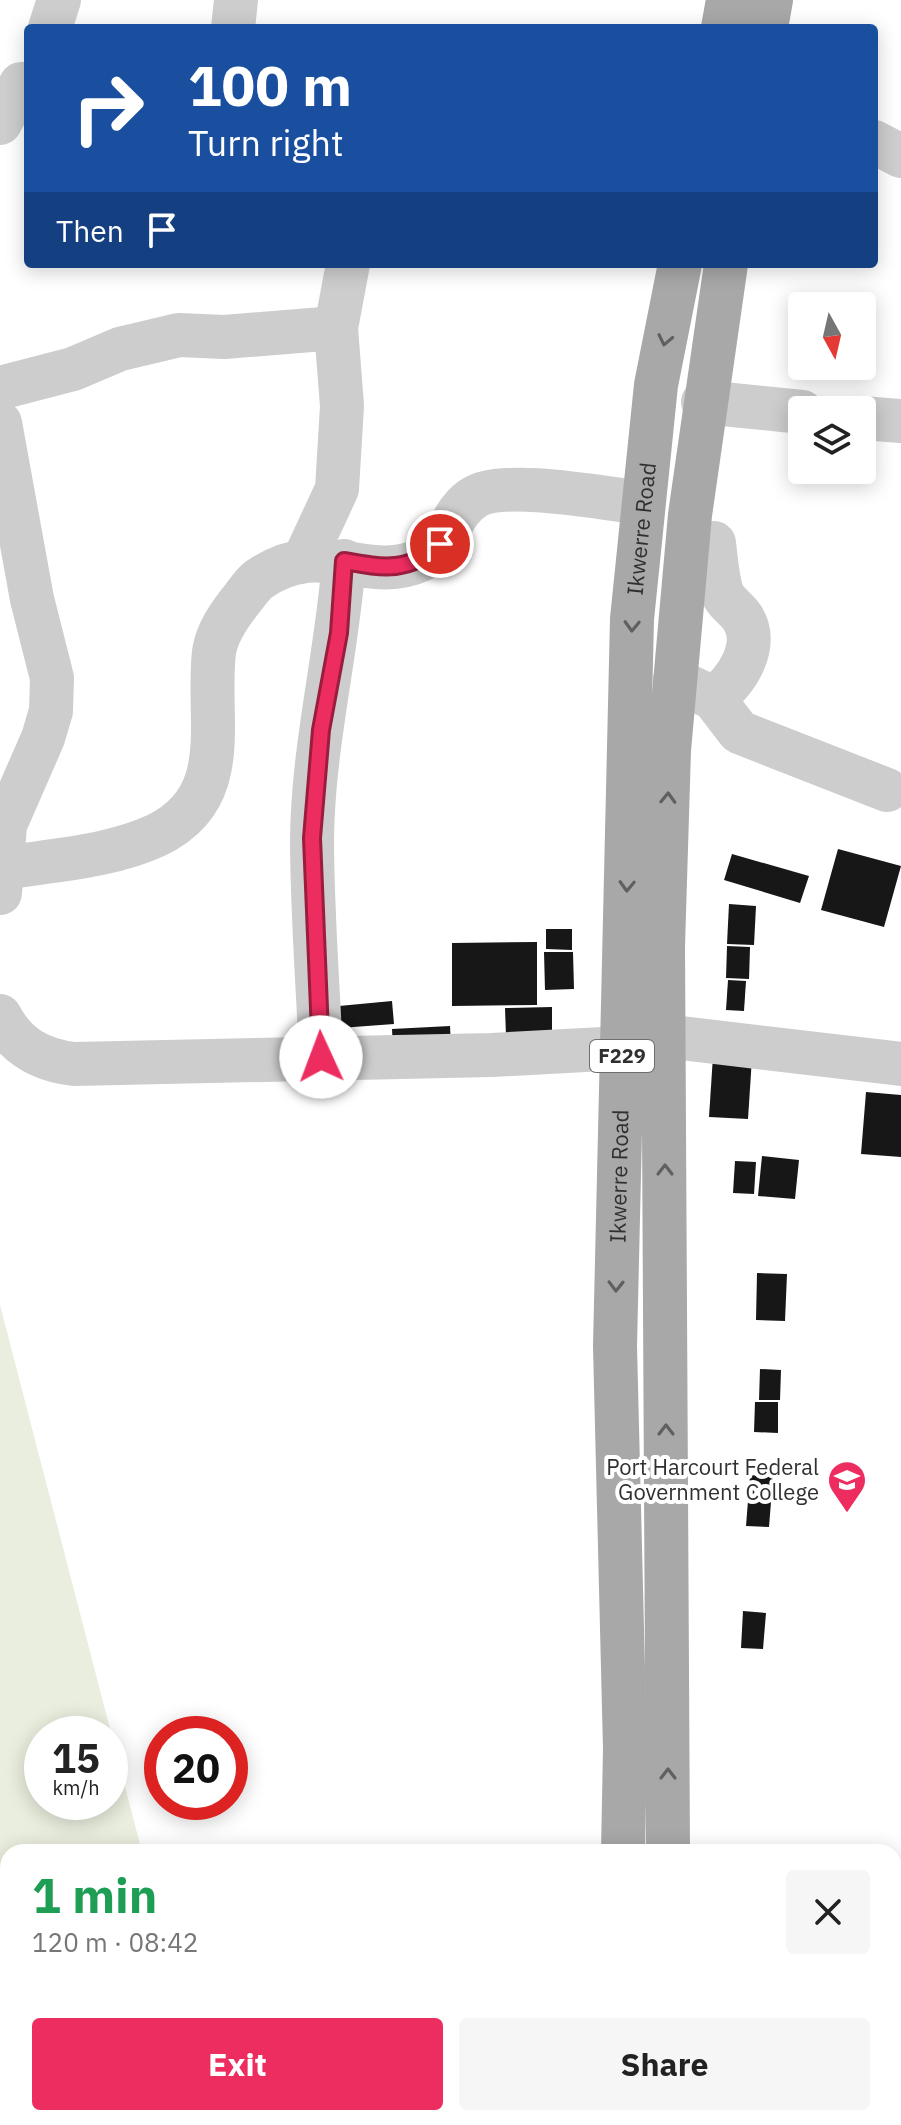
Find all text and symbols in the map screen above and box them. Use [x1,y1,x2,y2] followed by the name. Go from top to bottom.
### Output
[188,49,352,121] text: 100 m
[56,56,160,160] icon: right
[188,119,344,166] text: Turn right
[140,208,184,252] icon: arrive
[56,211,124,250] text: Then
[788,292,876,380] north arrow
[788,292,876,484] map controls
[657,333,674,347] one-way arrow
[788,396,876,484] button: layers
[620,461,662,597] street label: Ikwerre Road
[406,510,474,578] pin
[418,522,462,566] icon: arrive
[624,620,641,633] one-way arrow
[659,791,676,804] one-way arrow
[618,880,636,893] one-way arrow
[279,1015,363,1099] position arrow
[590,1040,654,1072] road number: F229
[602,1109,635,1243] street label: Ikwerre Road
[656,1163,674,1176] one-way arrow
[608,1280,625,1293] one-way arrow
[657,1423,675,1436] one-way arrow
[606,1452,819,1506] place label: Port Harcourt Federal Government College
[826,1459,868,1514] school or university icon: Port Harcourt Federal Government College
[144,1716,248,1820] speed limit sign: 20
[52,1732,100,1784] text: 15
[659,1767,677,1780] one-way arrow
[52,1774,100,1801] text: km/h
[32,1864,157,1926] text: 1 min
[786,1870,870,1954] button: close
[32,1925,198,1959] text: 120 m · 08:42
[32,2018,443,2110] button: Exit
[459,2018,870,2110] button: Share

